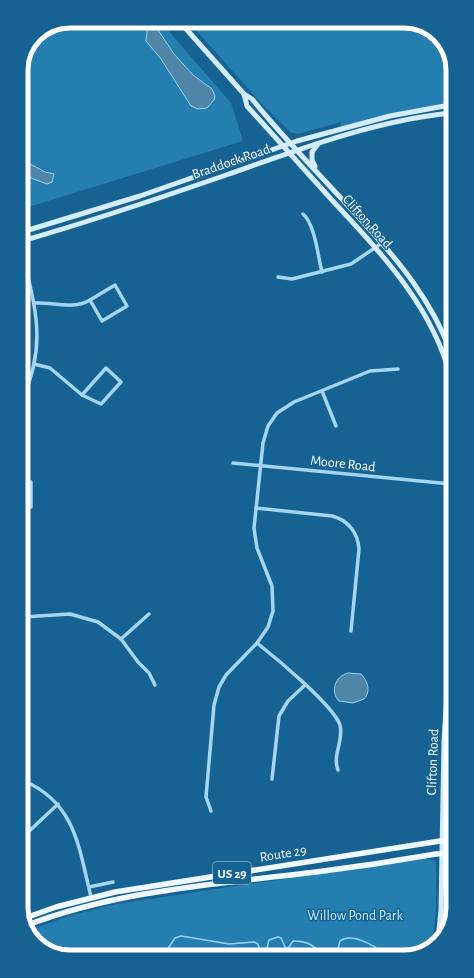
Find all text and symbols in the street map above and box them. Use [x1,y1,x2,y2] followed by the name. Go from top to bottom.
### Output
[191,142,272,182] street label: Braddock Road
[340,192,395,251] street label: Clifton Road
[310,454,376,474] street label: Moore Road
[425,728,441,796] street label: Clifton Road
[259,843,308,865] street label: Route 29
[213,862,251,884] road number: US 29
[307,909,403,923] park label: Willow Pond Park

